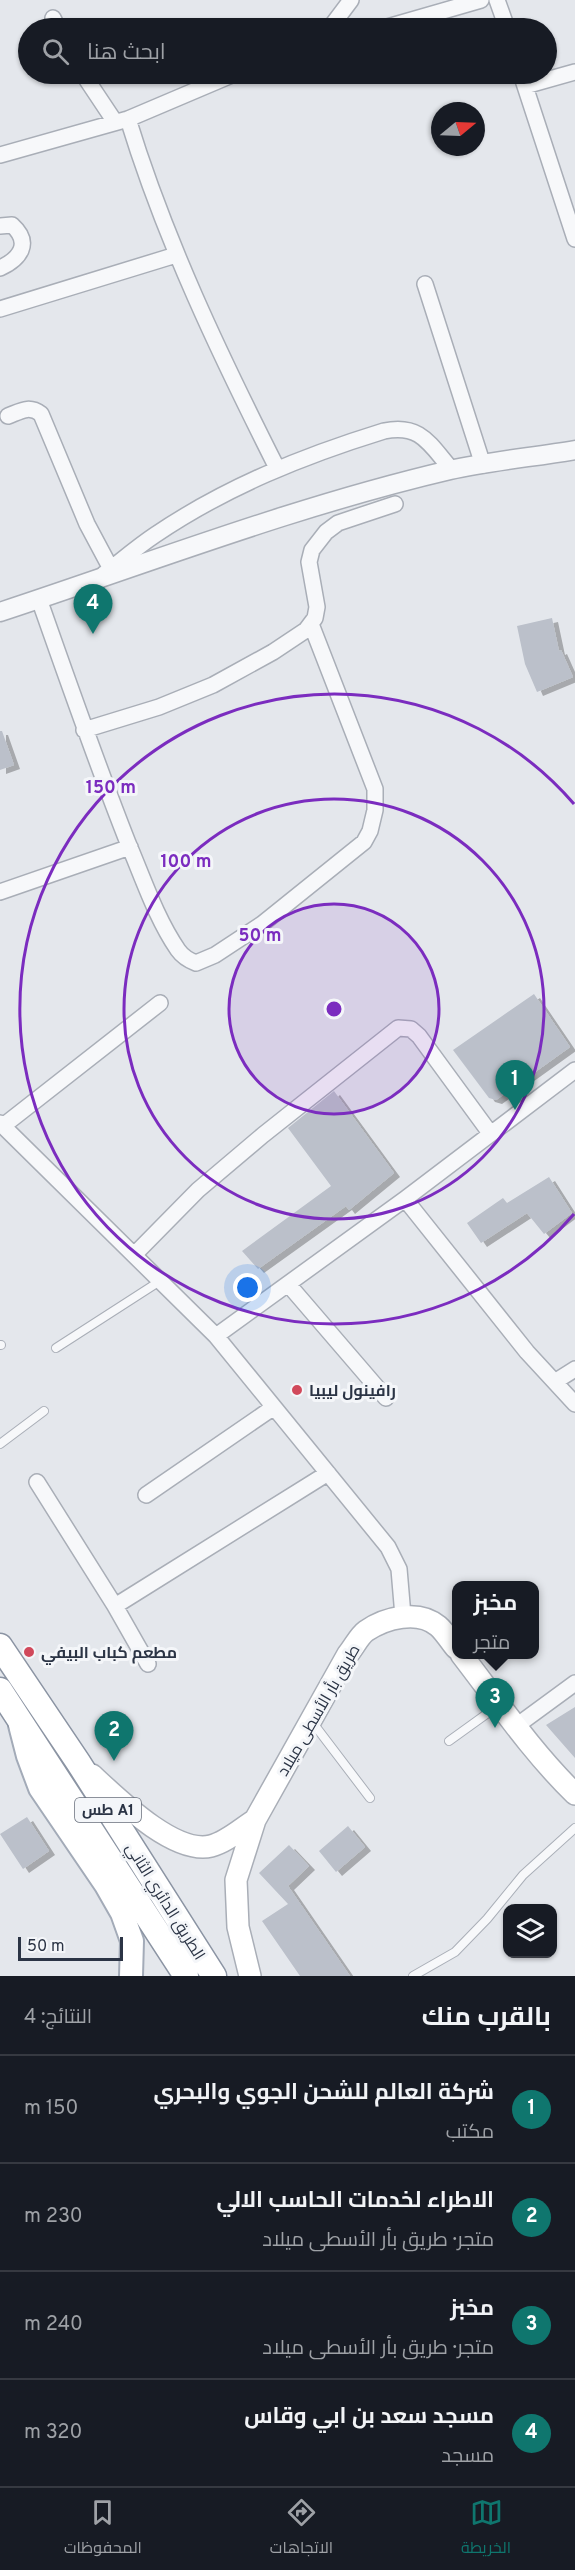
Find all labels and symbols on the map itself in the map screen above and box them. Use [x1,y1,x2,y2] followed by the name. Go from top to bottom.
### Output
[431,102,485,156] north arrow
[74,584,112,634] pin: 4
[86,777,136,800] text: 150 m
[160,851,212,874] text: 100 m
[238,925,282,948] text: 50 m
[324,999,344,1019] centre of rings
[496,1060,534,1110] pin: 1
[233,1273,262,1302] your location
[309,1382,396,1402] place label: رافينول ليبيا
[290,1383,304,1397] marker: رافينول ليبيا
[273,1641,366,1780] street label: طريق بأر الأسطى ميلاد
[41,1644,177,1665] place label: مطعم كباب البيفي
[22,1645,36,1659] marker: مطعم كباب البيفي
[476,1678,514,1728] pin: 3
[94,1712,134,1761] pin: 2
[75,1798,141,1822] road number: طس A1
[119,1840,208,1965] street label: الطريق الدائري الثاني
[18,1934,123,1962] scale bar

